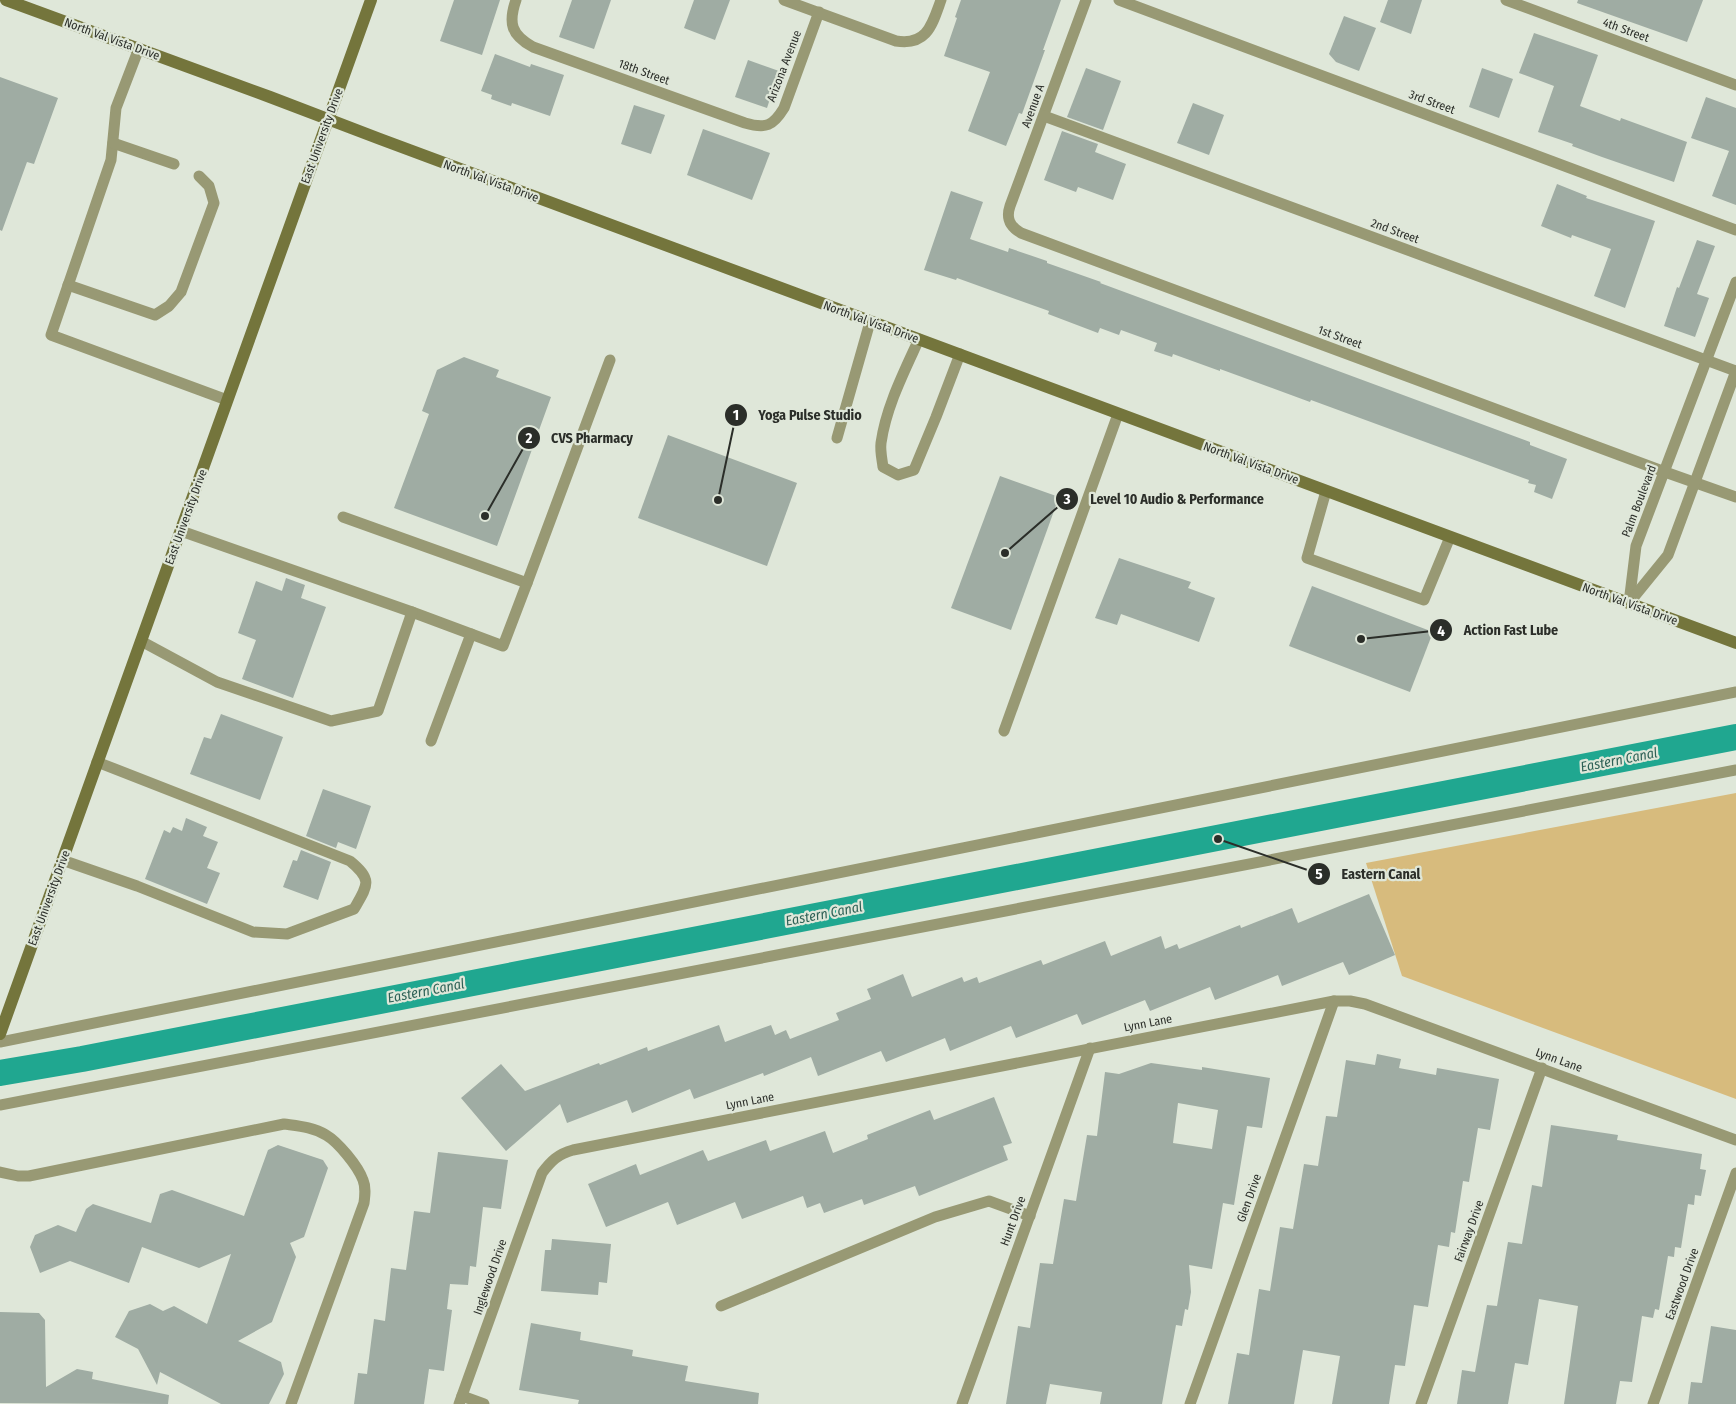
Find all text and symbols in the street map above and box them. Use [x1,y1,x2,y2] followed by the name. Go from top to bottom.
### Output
[62,15,162,63] street label: North Val Vista Drive
[1601,15,1651,45] street label: 4th Street
[764,28,804,104] street label: Arizona Avenue
[617,56,671,88] street label: 18th Street
[1019,82,1048,130] street label: Avenue A
[298,86,346,186] street label: East University Drive
[1407,87,1457,117] street label: 3rd Street
[441,157,541,205] street label: North Val Vista Drive
[1369,216,1421,246] street label: 2nd Street
[821,298,921,346] street label: North Val Vista Drive
[1316,323,1364,351] street label: 1st Street
[723,400,872,429] callout: Yoga Pulse Studio
[733,406,739,424] text: 1
[757,407,862,424] text: Yoga Pulse Studio
[516,424,643,453] callout: CVS Pharmacy
[525,429,533,447] text: 2
[551,430,633,447] text: CVS Pharmacy
[1201,439,1301,487] street label: North Val Vista Drive
[1619,463,1659,539] street label: Palm Boulevard
[162,467,210,567] street label: East University Drive
[1055,484,1273,513] callout: Level 10 Audio & Performance
[1062,490,1071,508] text: 3
[1090,491,1264,508] text: Level 10 Audio & Performance
[1580,580,1680,628] street label: North Val Vista Drive
[1429,616,1568,645] callout: Action Fast Lube
[1437,622,1445,640] text: 4
[1463,622,1558,639] text: Action Fast Lube
[1579,744,1659,776] water label: Eastern Canal
[25,848,73,948] street label: East University Drive
[1307,859,1430,888] callout: Eastern Canal
[1315,865,1323,883] text: 5
[1342,866,1421,883] text: Eastern Canal
[784,898,864,930] water label: Eastern Canal
[386,975,466,1007] water label: Eastern Canal
[1123,1011,1173,1035] street label: Lynn Lane
[1534,1045,1584,1075] street label: Lynn Lane
[725,1089,775,1113] street label: Lynn Lane
[1234,1172,1264,1224] street label: Glen Drive
[998,1194,1028,1248] street label: Hunt Drive
[1451,1198,1487,1264] street label: Fairway Drive
[470,1237,510,1317] street label: Inglewood Drive
[1663,1246,1702,1322] street label: Eastwood Drive

